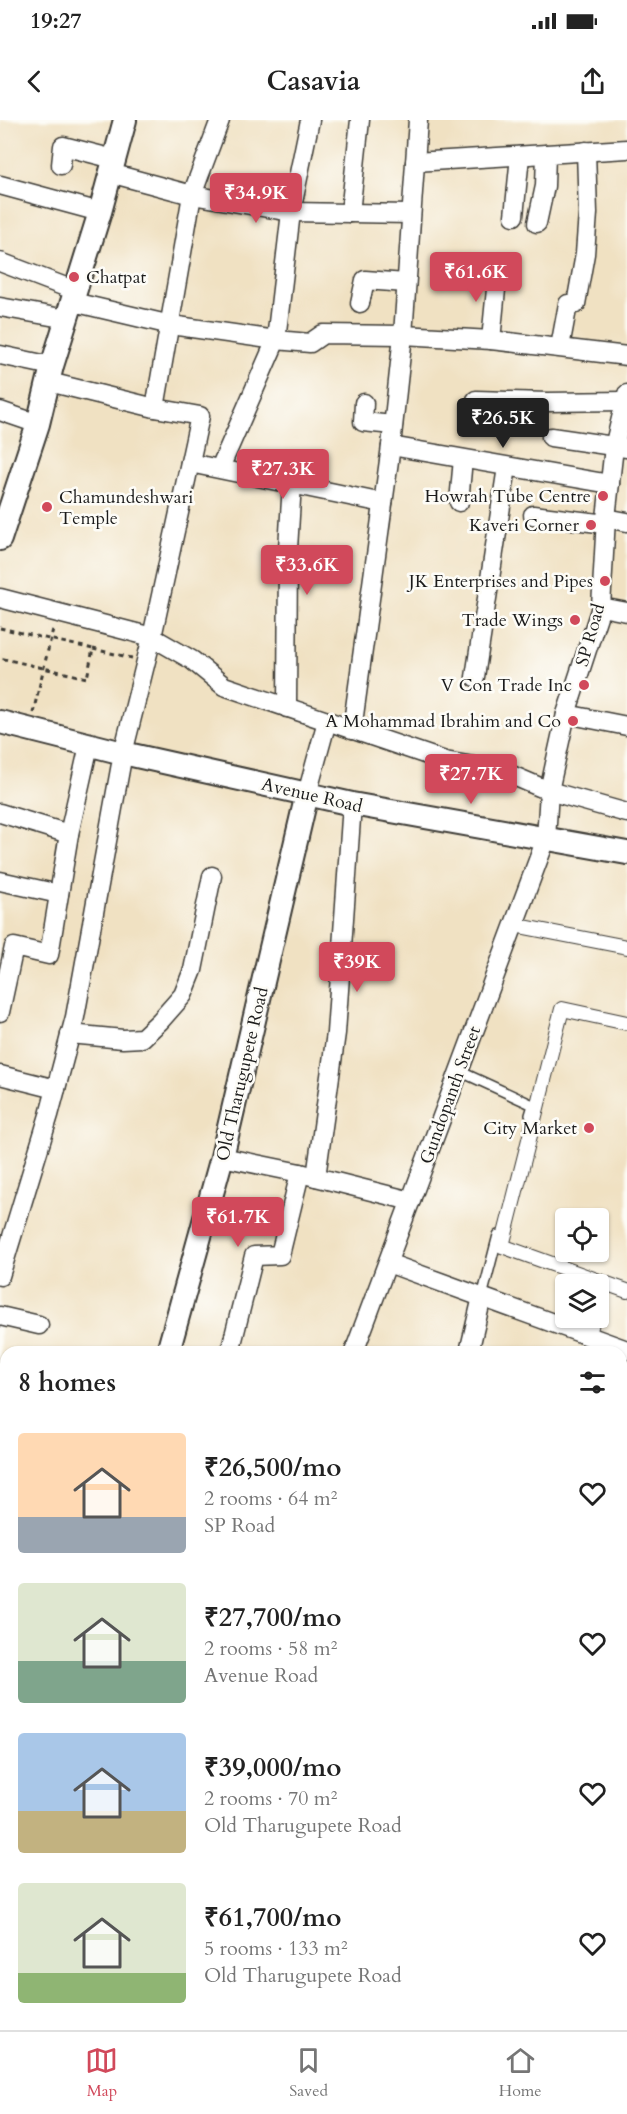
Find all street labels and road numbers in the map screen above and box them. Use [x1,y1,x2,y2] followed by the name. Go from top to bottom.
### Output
[570,601,611,669] street label: SP Road
[259,772,365,819] street label: Avenue Road
[210,984,275,1164] street label: Old Tharugupete Road
[414,1022,487,1168] street label: Gundopanth Street

